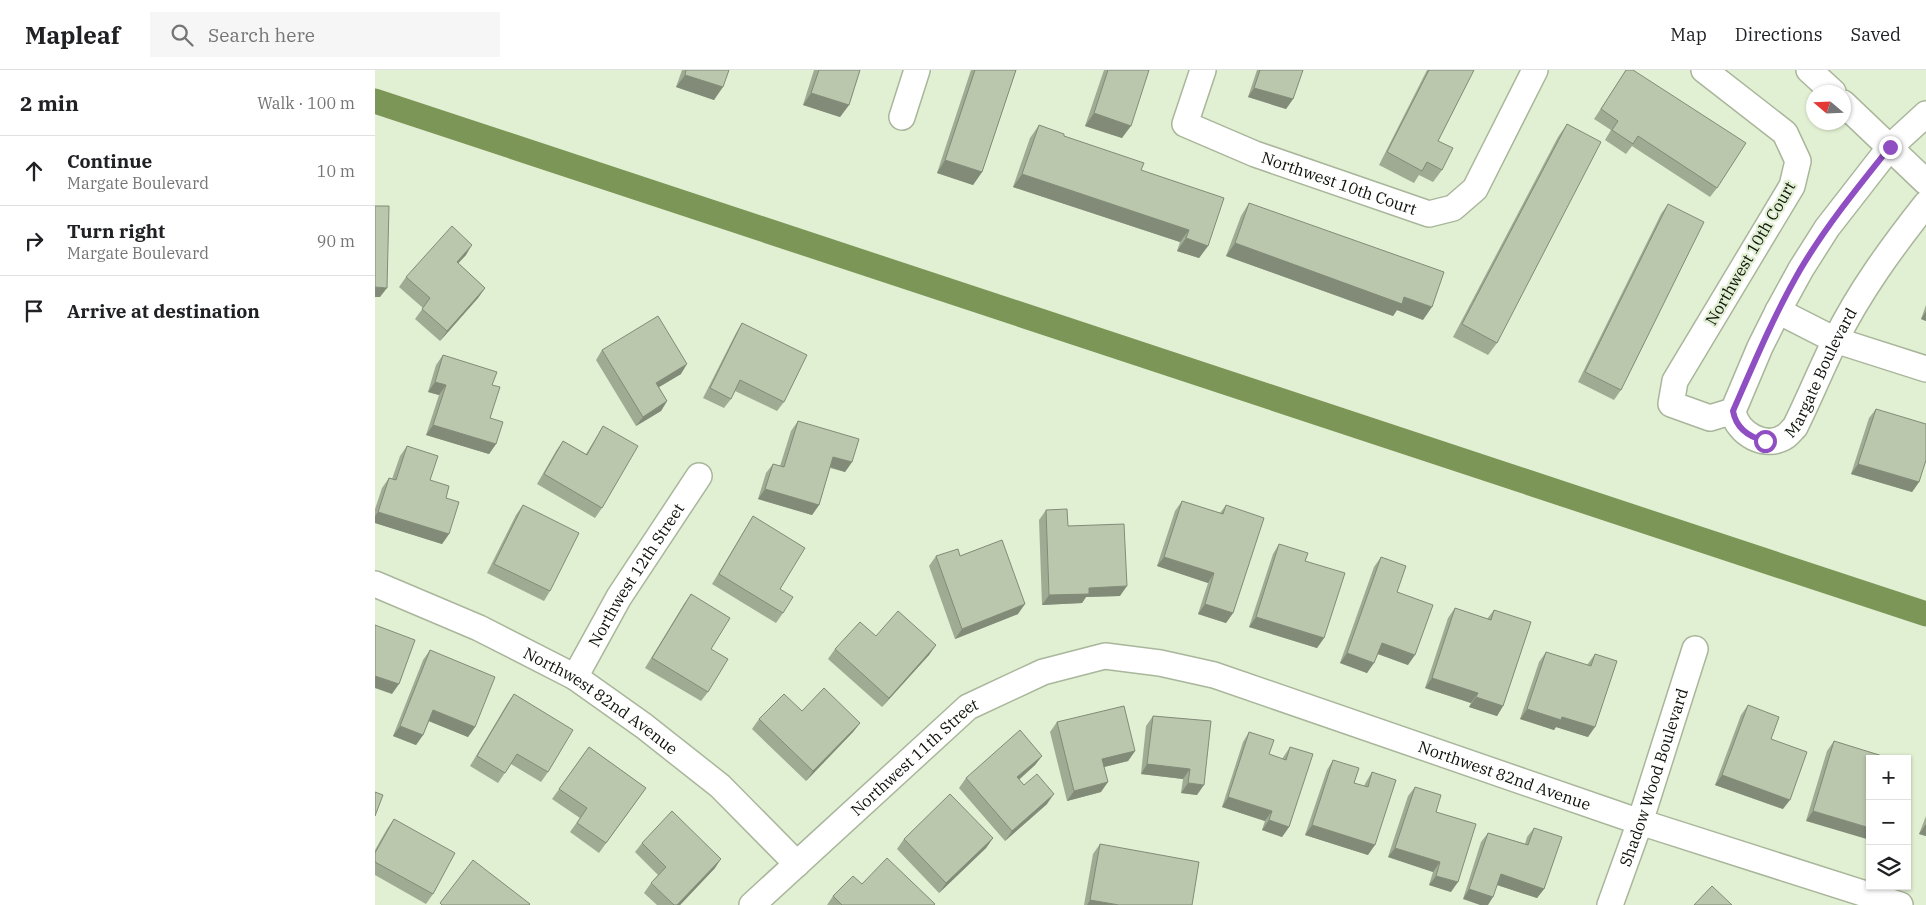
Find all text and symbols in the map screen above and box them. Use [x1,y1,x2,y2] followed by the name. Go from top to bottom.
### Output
[150,12,500,57] search box
[25,19,120,51] text: Mapleaf
[168,21,196,49] icon: search
[208,23,315,47] text: Search here
[1670,23,1707,46] text: Map
[1735,23,1823,46] text: Directions
[1851,23,1901,46] text: Saved
[1806,85,1851,130] north arrow
[20,89,79,117] text: 2 min
[257,93,355,113] text: Walk · 100 m
[1879,136,1902,159] route end
[1259,147,1420,219] street label: Northwest 10th Court
[67,149,152,173] text: Continue
[20,157,48,185] icon: ahead
[317,161,355,181] text: 10 m
[67,173,209,193] text: Margate Boulevard
[1701,177,1799,328] street label: Northwest 10th Court
[67,219,165,243] text: Turn right
[20,227,48,255] icon: right
[317,231,355,251] text: 90 m
[67,243,209,263] text: Margate Boulevard
[20,297,48,325] icon: arrive
[67,299,260,323] text: Arrive at destination
[1780,304,1861,442] street label: Margate Boulevard
[1754,430,1777,453] route start
[584,499,688,650] street label: Northwest 12th Street
[520,642,682,759] street label: Northwest 82nd Avenue
[1615,685,1692,869] street label: Shadow Wood Boulevard
[846,694,981,820] street label: Northwest 11th Street
[1416,736,1594,814] street label: Northwest 82nd Avenue
[1866,755,1911,890] map controls
[1866,755,1911,800] button: +
[1866,800,1911,845] button: −
[1866,845,1911,890] button: layers

